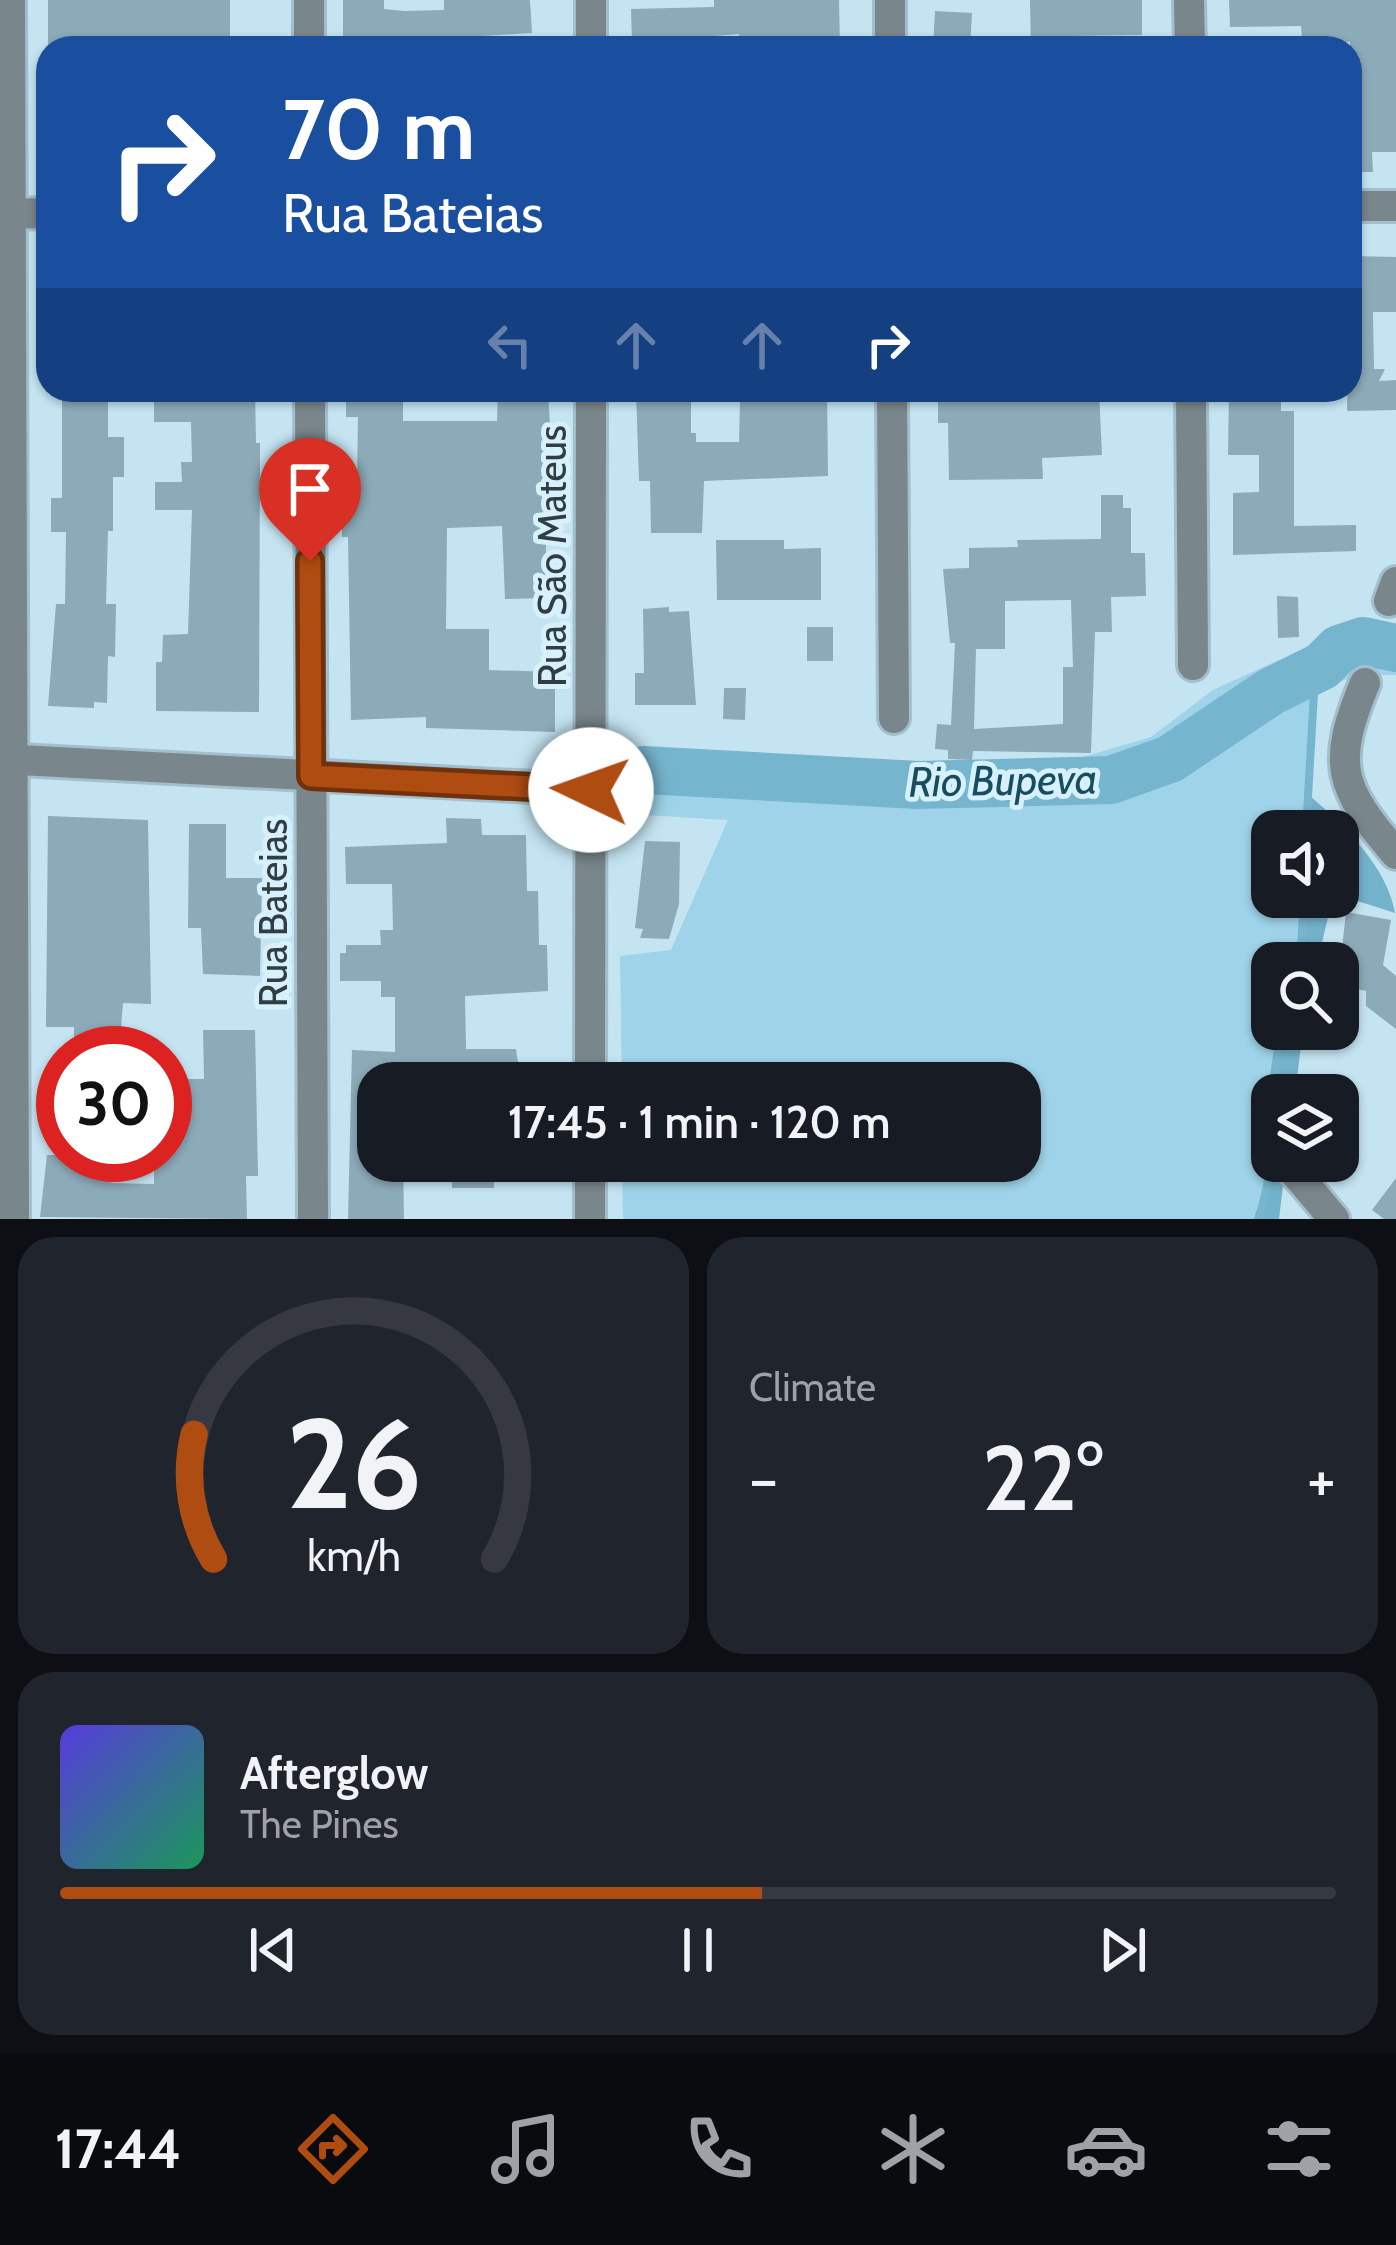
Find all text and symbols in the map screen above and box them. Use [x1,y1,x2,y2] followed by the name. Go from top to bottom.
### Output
[282,78,475,180] text: 70 m
[84,84,240,240] icon: right
[282,180,543,246] text: Rua Bateias
[477,312,543,378] icon: left
[603,312,669,378] icon: ahead
[729,312,795,378] icon: ahead
[855,312,921,378] icon: right
[528,425,576,687] street label: Rua São Mateus
[259,438,361,561] pin
[277,456,343,522] icon: arrive
[528,727,654,853] position arrow
[908,752,1098,808] water label: Rio Bupeva
[1251,810,1359,1182] map controls
[1251,810,1359,918] button: sound
[249,819,297,1007] street label: Rua Bateias
[1251,942,1359,1050] button: search
[36,1026,192,1182] speed limit sign: 30
[1251,1074,1359,1182] button: layers
[508,1095,890,1149] text: 17:45 · 1 min · 120 m
[749,1363,876,1411] text: Climate
[285,1388,422,1539] text: 26
[982,1423,1103,1533] text: 22°
[749,1438,778,1519] text: −
[1307,1438,1336,1519] text: +
[307,1529,400,1581] text: km/h
[240,1746,428,1800] text: Afterglow
[240,1800,399,1848] text: The Pines
[240,1917,306,1983] icon: previous
[665,1917,731,1983] icon: pause
[1090,1917,1156,1983] icon: next
[291,2107,375,2191] icon: directions
[484,2107,568,2191] icon: music
[677,2107,761,2191] icon: phone
[871,2107,955,2191] icon: climate
[1064,2107,1148,2191] icon: car
[1257,2107,1341,2191] icon: filters
[55,2116,181,2182] text: 17:44

